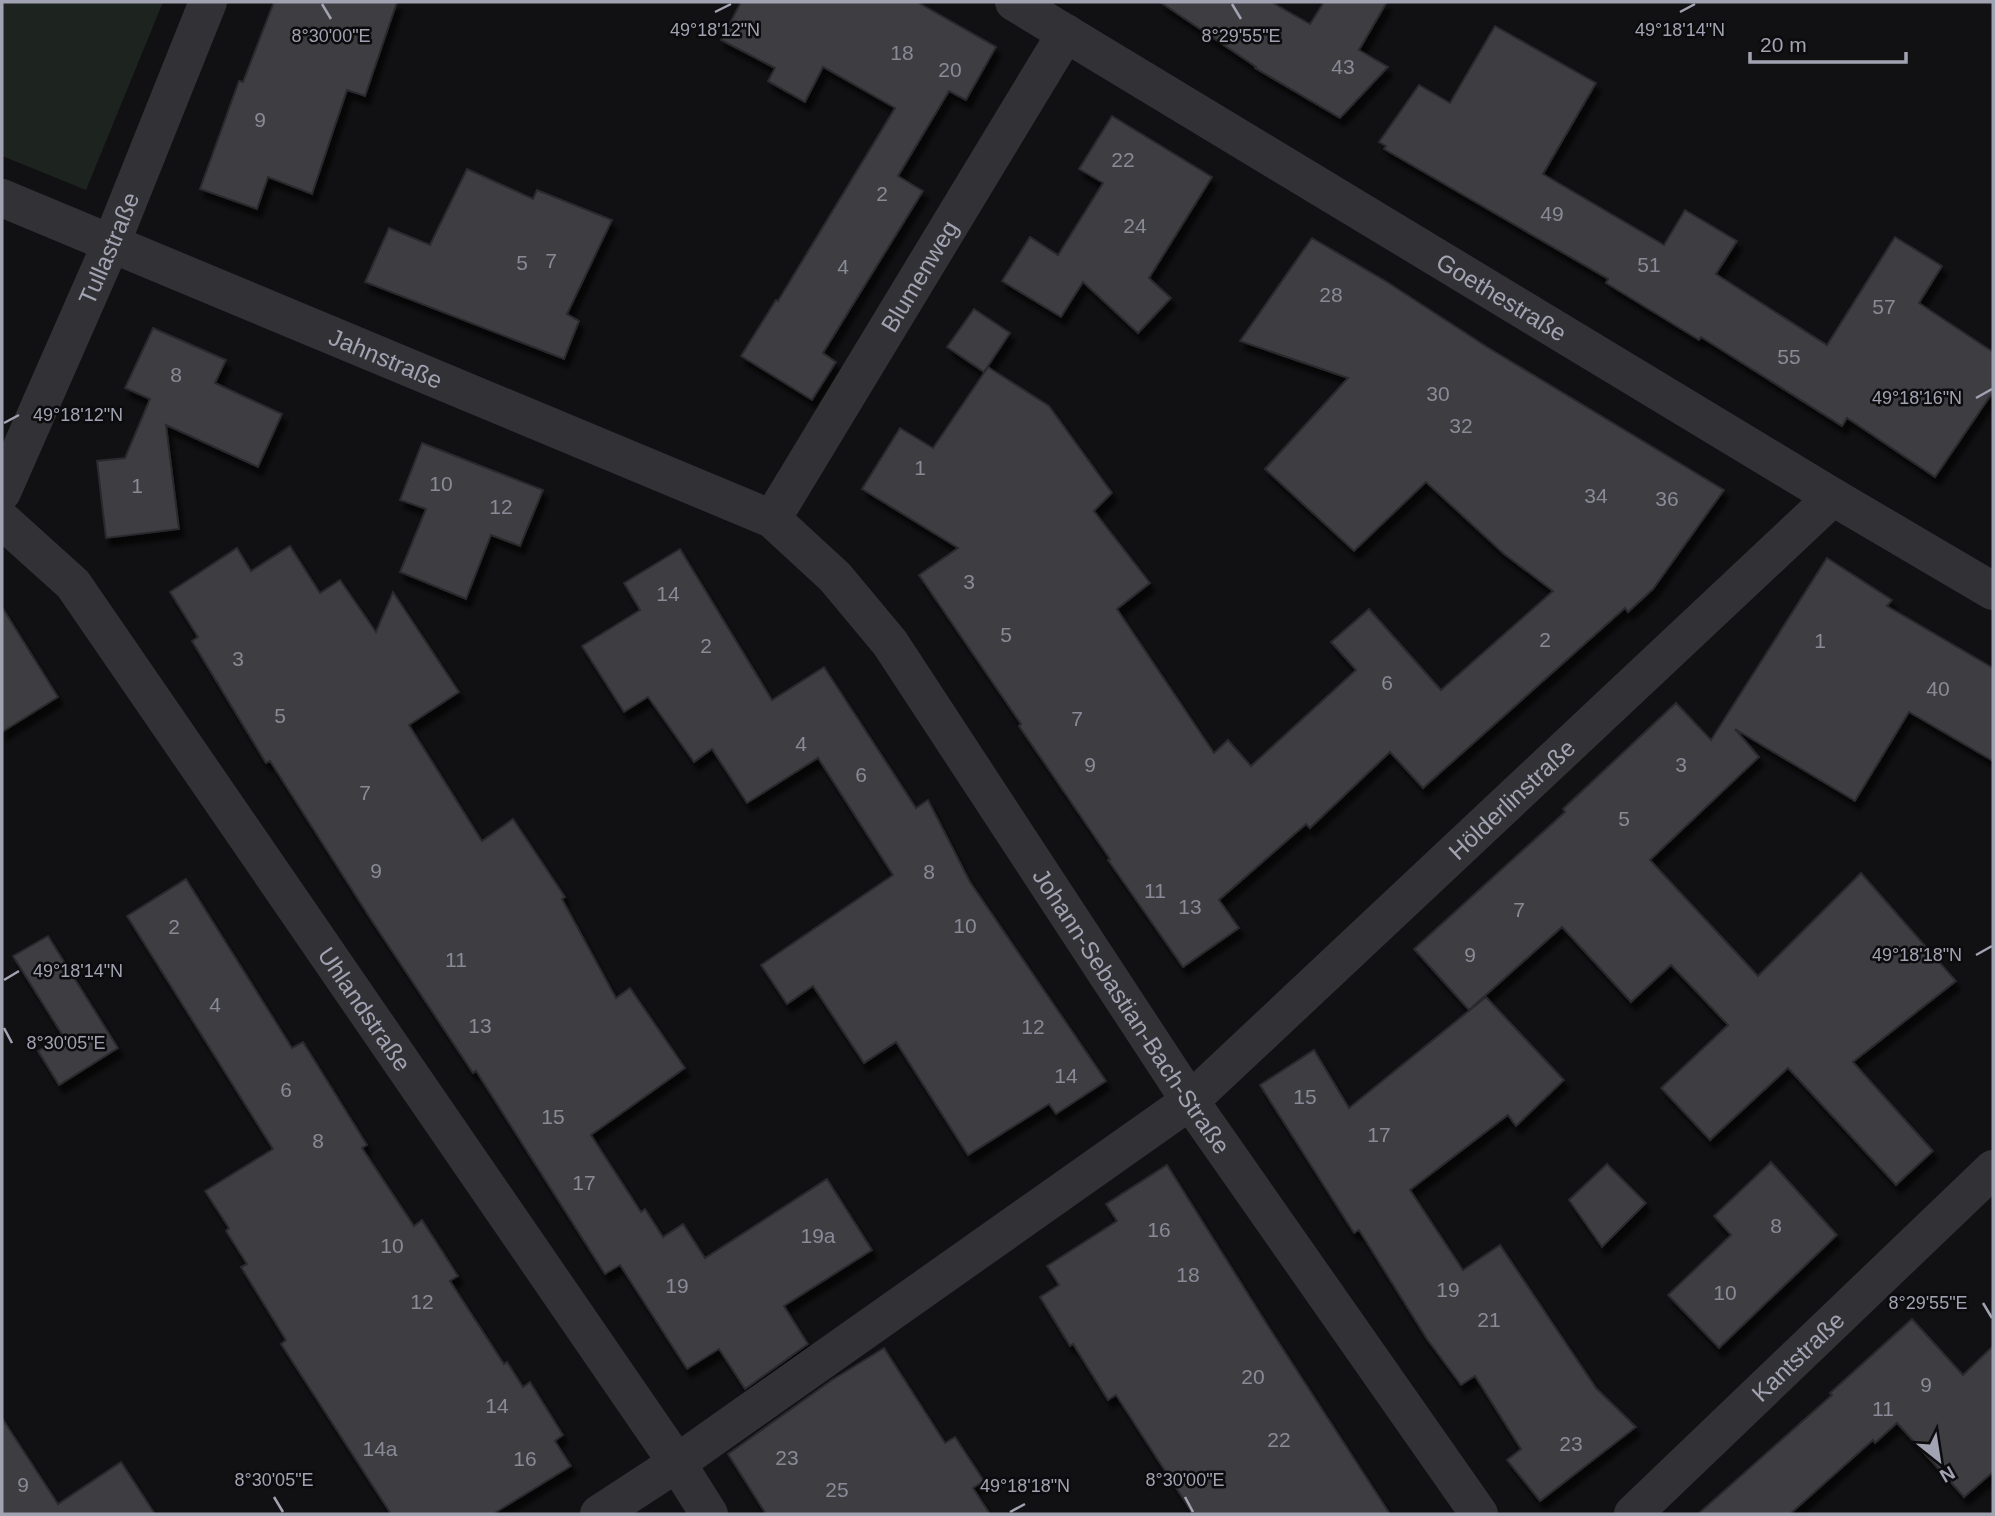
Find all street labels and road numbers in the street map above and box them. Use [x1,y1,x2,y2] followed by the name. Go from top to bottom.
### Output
[73,188,144,309] street label: Tullastraße
[875,215,963,337] street label: Blumenweg
[1432,247,1572,346] street label: Goethestraße
[325,322,447,394] street label: Jahnstraße
[1443,734,1580,865] street label: Hölderlinstraße
[1028,863,1236,1159] street label: Johann-Sebastian-Bach-Straße
[313,942,417,1076] street label: Uhlandstraße
[1746,1306,1849,1407] street label: Kantstraße

